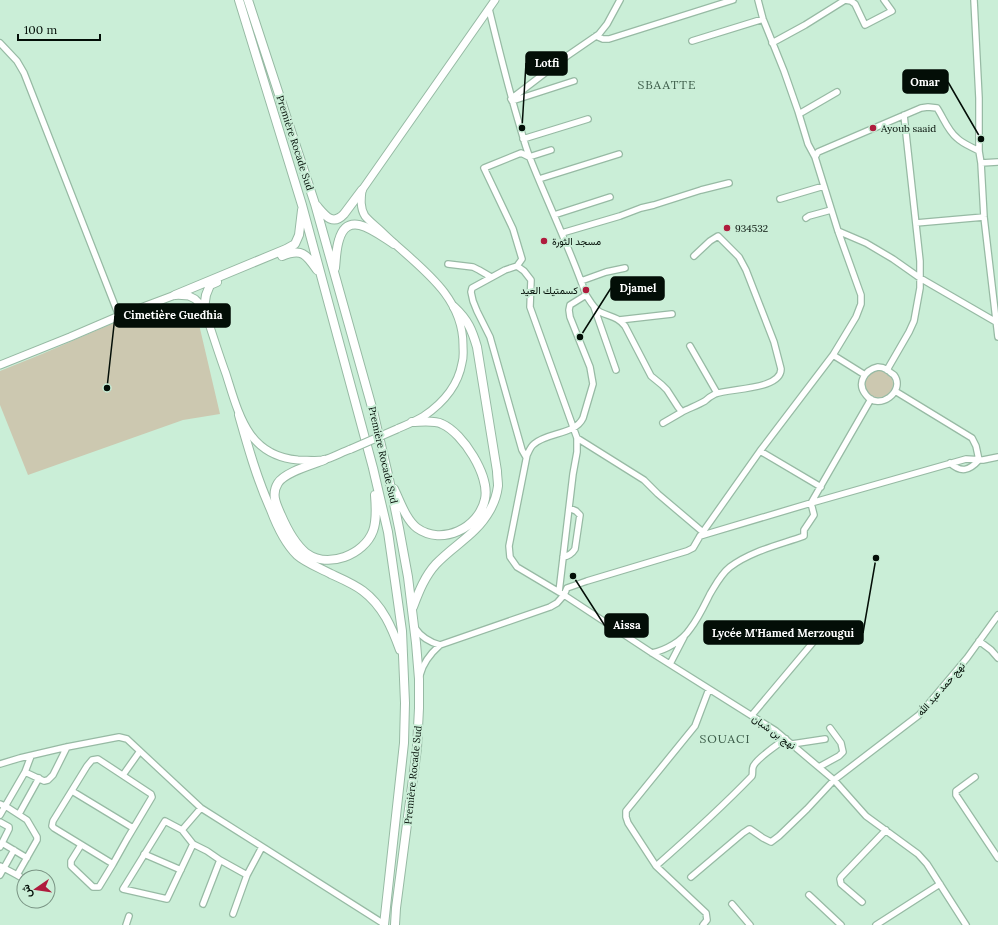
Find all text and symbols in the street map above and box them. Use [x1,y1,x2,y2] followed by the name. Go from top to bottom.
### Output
[18,16,100,42] scale bar
[24,22,57,37] text: 100 m
[526,52,567,75] callout: Lotfi
[535,56,560,70] text: Lotfi
[903,70,948,93] callout: Omar
[910,75,941,89] text: Omar
[637,77,697,92] district label: SBAATTE
[273,94,317,192] street label: Première Rocade Sud
[880,122,936,135] place label: Ayoub saaid
[868,123,878,133] marker: Ayoub saaid
[735,222,768,235] place label: 934532
[722,223,732,233] marker: 934532
[552,235,601,248] place label: مسجد الثورة
[539,236,549,246] marker: مسجد الثورة
[611,277,664,300] callout: Djamel
[620,281,657,295] text: Djamel
[521,284,579,297] place label: كسمتيك العيد
[581,285,591,295] marker: كسمتيك العيد
[115,304,230,327] callout: Cimetière Guedhia
[123,308,223,322] text: Cimetière Guedhia
[365,405,401,505] street label: Première Rocade Sud
[605,614,648,637] callout: Aissa
[613,618,641,632] text: Aissa
[704,621,863,644] callout: Lycée M'Hamed Merzougui
[712,626,854,640] text: Lycée M'Hamed Merzougui
[914,659,968,719] street label: نهج حمد عبد الله
[750,712,799,752] street label: نهج بن شبان
[401,725,425,825] street label: Première Rocade Sud
[700,731,750,746] district label: SOUACI
[16,869,56,909] north arrow
[18,883,35,899] text: ش

